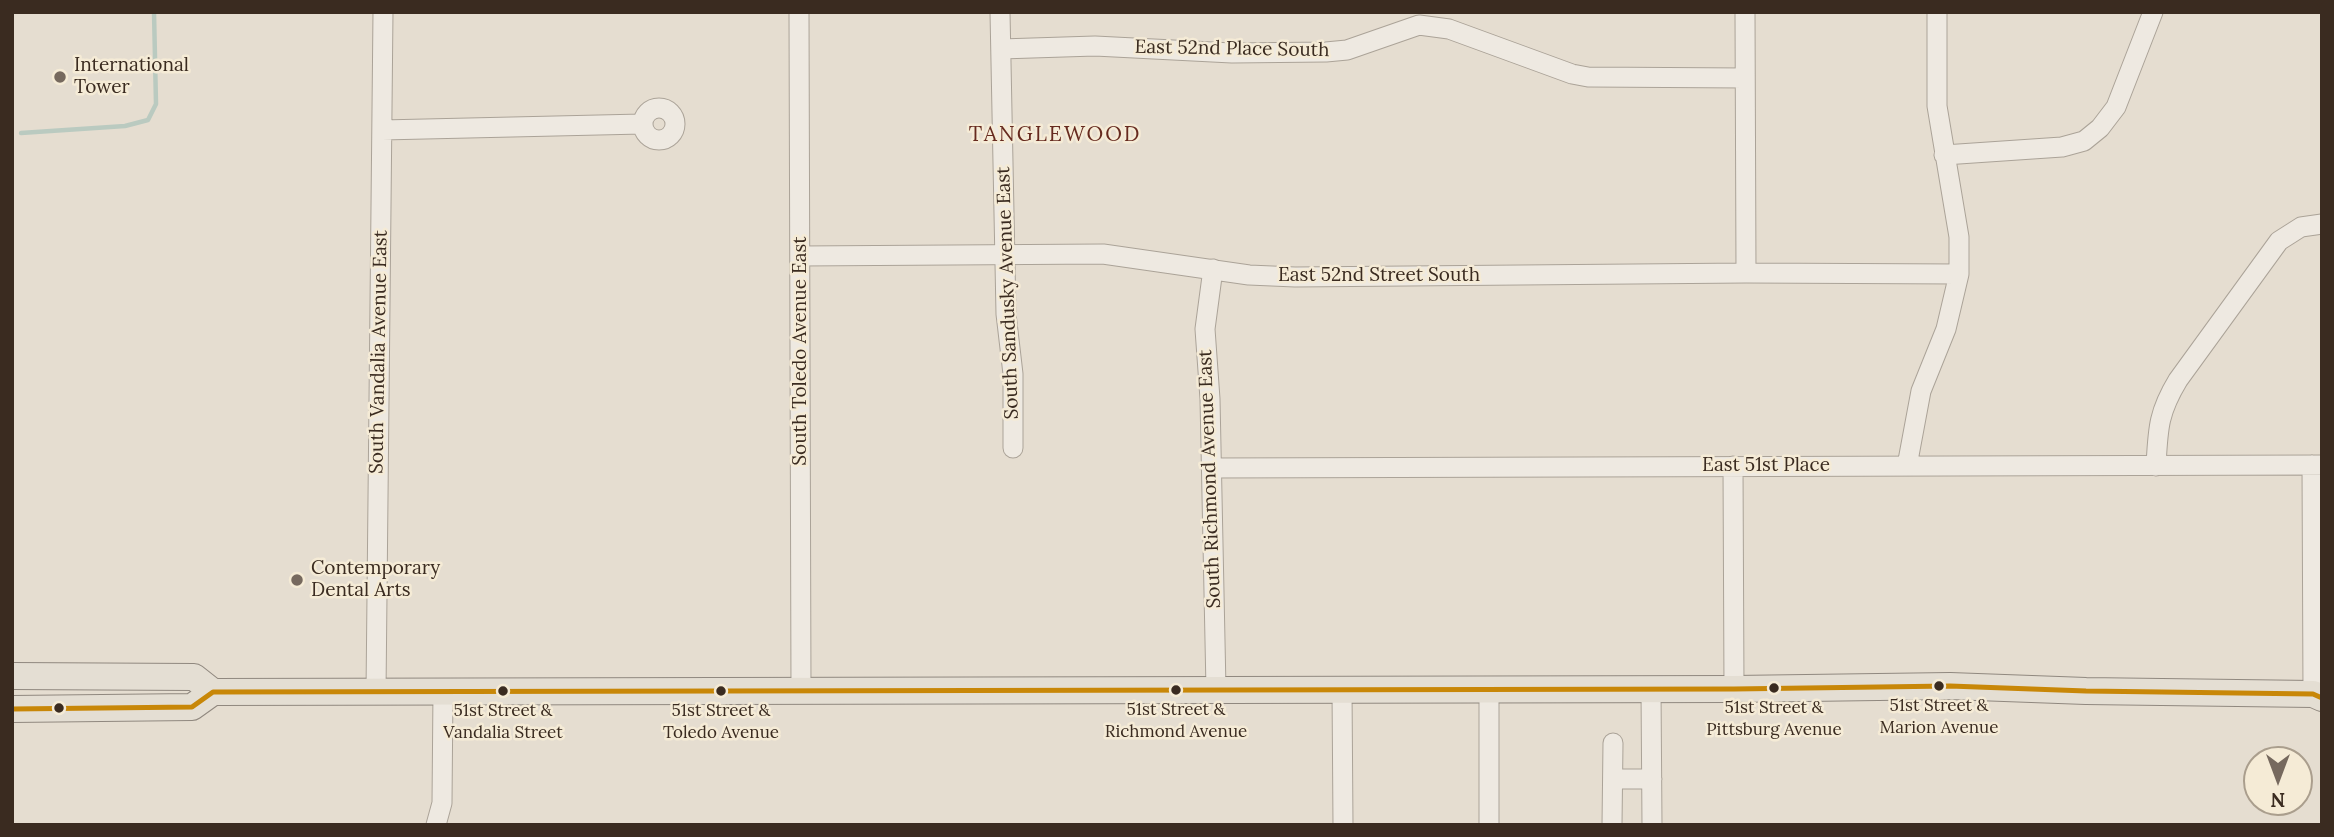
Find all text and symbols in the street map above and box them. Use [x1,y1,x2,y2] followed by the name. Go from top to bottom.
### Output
[1134,36,1330,62] street label: East 52nd Place South
[74,55,189,99] place label: International Tower
[52,69,68,85] marker: International Tower
[970,122,1140,148] district label: TANGLEWOOD
[992,166,1024,420] street label: South Sandusky Avenue East
[365,230,393,474] street label: South Vandalia Avenue East
[790,236,812,466] street label: South Toledo Avenue East
[1278,265,1480,287] street label: East 52nd Street South
[1194,349,1226,609] street label: South Richmond Avenue East
[1702,455,1830,477] street label: East 51st Place
[311,558,440,602] place label: Contemporary Dental Arts
[289,572,305,588] marker: Contemporary Dental Arts
[1932,679,1946,693] marker: 51st Street & Marion Avenue
[1767,681,1781,695] marker: 51st Street & Pittsburg Avenue
[1169,683,1183,697] marker: 51st Street & Richmond Avenue
[496,684,510,698] marker: 51st Street & Vandalia Street
[714,684,728,698] marker: 51st Street & Toledo Avenue
[1880,696,1998,736] place label: 51st Street & Marion Avenue
[1706,698,1842,738] place label: 51st Street & Pittsburg Avenue
[1105,700,1247,740] place label: 51st Street & Richmond Avenue
[52,701,66,715] unlabelled marker
[443,701,563,741] place label: 51st Street & Vandalia Street
[663,701,779,741] place label: 51st Street & Toledo Avenue
[2243,746,2313,816] north arrow
[2271,788,2285,812] text: N

